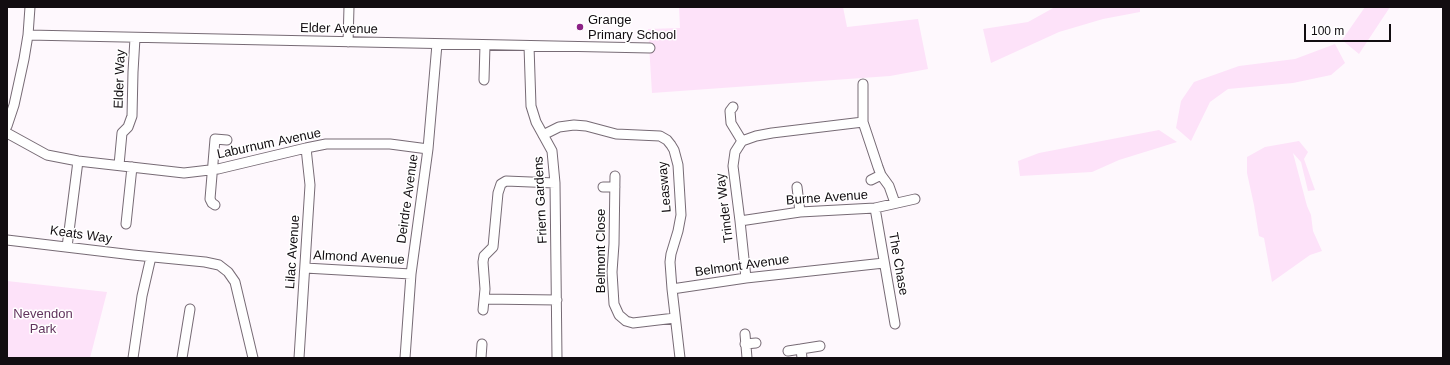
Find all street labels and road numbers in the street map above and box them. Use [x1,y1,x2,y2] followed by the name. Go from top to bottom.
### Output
[300,21,378,37] street label: Elder Avenue
[111,49,129,109] street label: Elder Way
[216,125,322,163] street label: Laburnum Avenue
[394,153,422,245] street label: Deirdre Avenue
[531,156,551,244] street label: Friern Gardens
[655,161,675,213] street label: Leasway
[713,172,737,244] street label: Trinder Way
[785,187,869,209] street label: Burne Avenue
[593,209,609,293] street label: Belmont Close
[283,214,303,290] street label: Lilac Avenue
[49,223,113,247] street label: Keats Way
[885,231,911,297] street label: The Chase
[313,248,405,268] street label: Almond Avenue
[694,252,790,280] street label: Belmont Avenue

